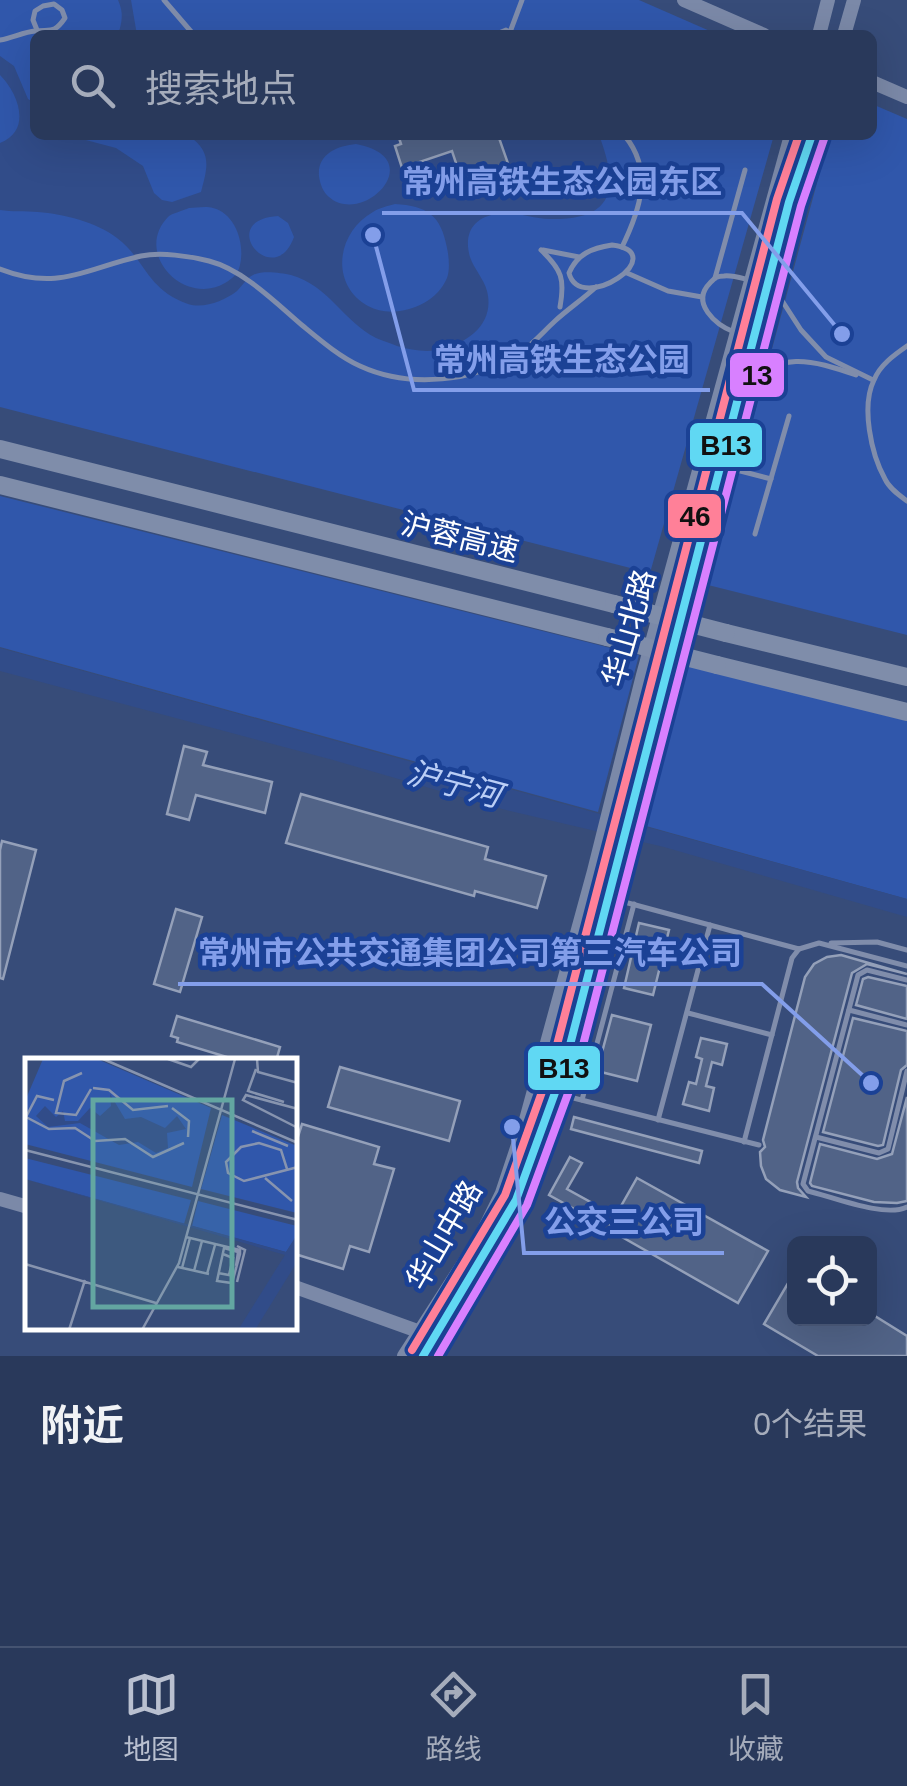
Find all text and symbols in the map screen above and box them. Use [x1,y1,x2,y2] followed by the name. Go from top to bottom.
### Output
[30,30,877,140] search box
[65,58,120,113] icon: search
[145,68,297,110] text: 搜索地点
[382,151,742,213] callout: 常州高铁生态公园东区
[402,164,722,200] text: 常州高铁生态公园东区
[414,328,710,390] callout: 常州高铁生态公园
[434,342,690,378] text: 常州高铁生态公园
[728,351,786,399] line badge: 13
[741,360,773,391] text: 13
[688,421,764,469] line badge: B13
[700,430,752,461] text: B13
[666,492,723,540] line badge: 46
[679,501,711,532] text: 46
[398,506,522,568] street label: 沪蓉高速
[597,566,661,690] street label: 华山北路
[403,754,511,815] water label: 沪宁河
[178,922,762,984] callout: 常州市公共交通集团公司第三汽车公司
[198,935,742,971] text: 常州市公共交通集团公司第三汽车公司
[526,1044,602,1092] line badge: B13
[538,1053,590,1084] text: B13
[25,1058,298,1331] inset map
[400,1175,488,1295] street label: 华山中路
[524,1191,724,1253] callout: 公交三公司
[544,1204,704,1240] text: 公交三公司
[787,1236,877,1326] map controls
[787,1236,877,1326] button: locate
[40,1402,124,1449] text: 附近
[753,1406,867,1442] text: 0个结果
[123,1667,179,1767] tab: 地图
[425,1667,482,1767] tab: 路线
[728,1667,784,1767] tab: 收藏

